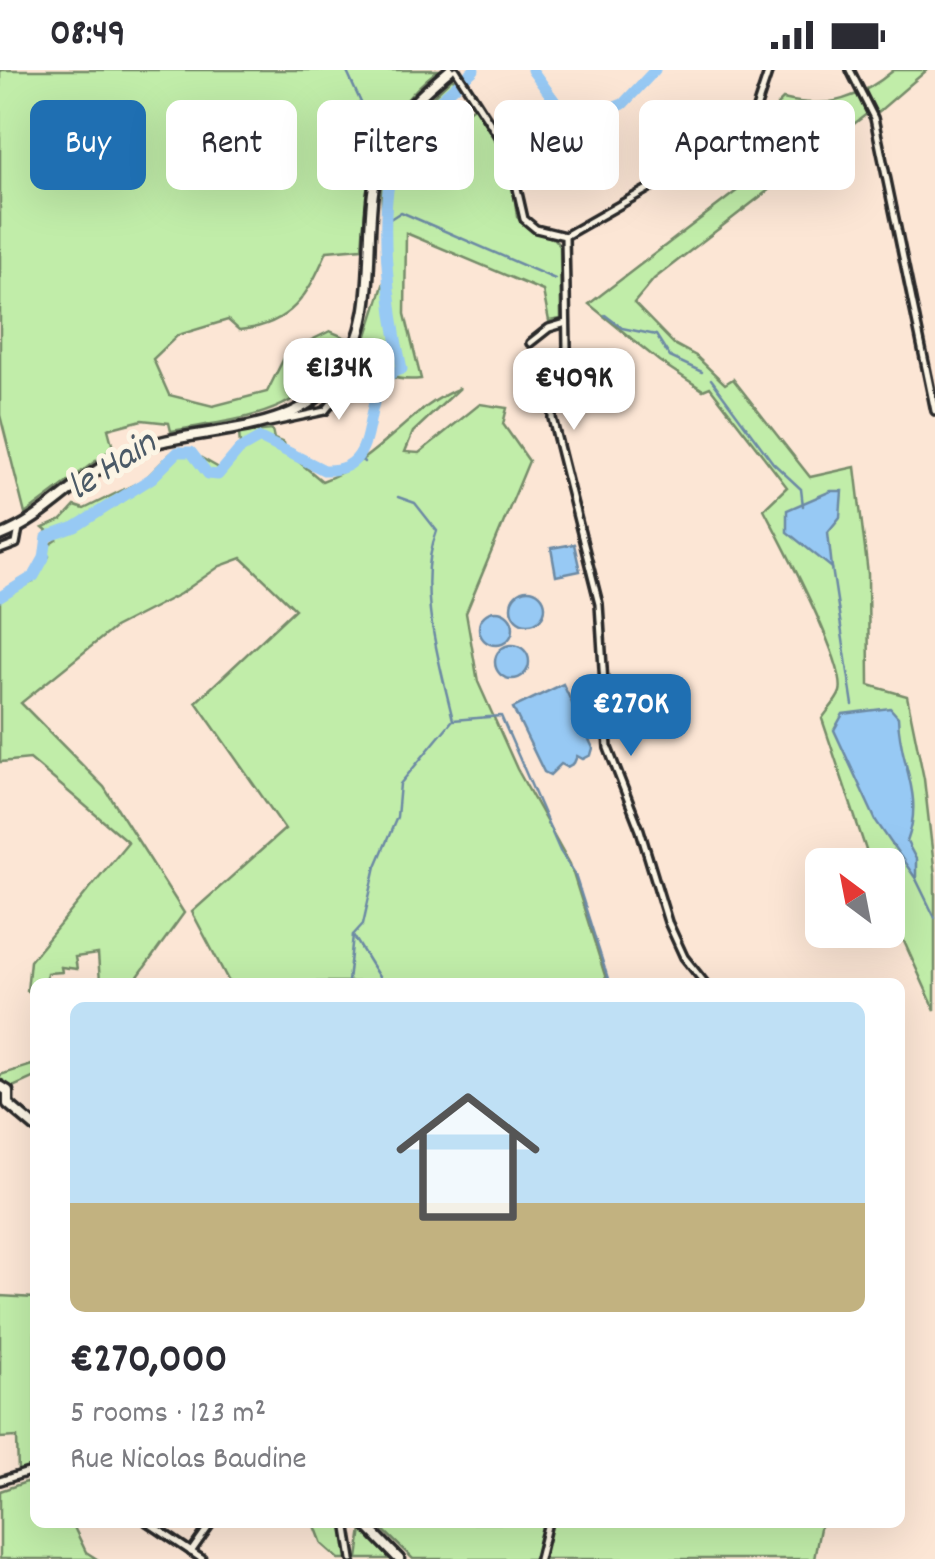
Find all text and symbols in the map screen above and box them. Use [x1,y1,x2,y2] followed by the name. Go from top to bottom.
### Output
[50,8,125,63] text: 08:49
[30,100,146,190] chip: Buy
[166,100,297,190] chip: Rent
[317,100,474,190] chip: Filters
[494,100,619,190] chip: New
[639,100,855,190] chip: Apartment
[269,338,409,423] pin: €134K
[305,347,373,393] text: €134K
[504,348,644,433] pin: €409K
[535,357,613,403] text: €409K
[58,418,170,517] water label: le Hain
[561,674,701,759] pin: €270K
[593,683,669,729] text: €270K
[805,848,905,948] north arrow
[805,848,905,948] map controls
[378,1067,558,1247] icon: home
[70,1332,227,1392] text: €270,000
[70,1392,266,1438] text: 5 rooms · 123 m²
[70,1438,307,1484] text: Rue Nicolas Baudine

